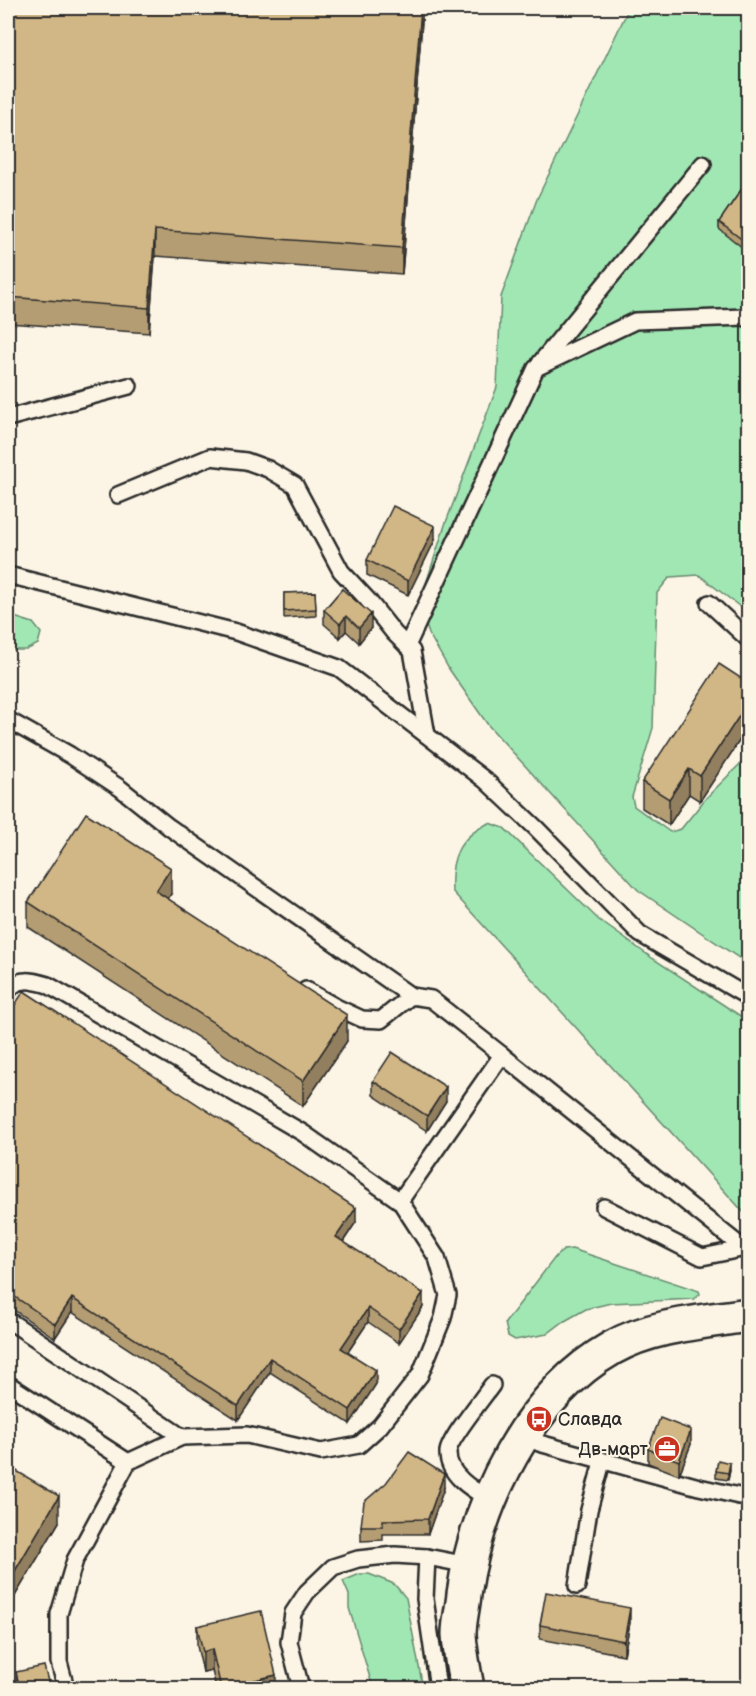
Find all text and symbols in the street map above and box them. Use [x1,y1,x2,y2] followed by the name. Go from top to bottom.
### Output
[524,1404,554,1434] bus stop icon: Славда
[558,1409,622,1430] place label: Славда
[652,1434,682,1464] office icon: Дв-март
[579,1439,649,1460] place label: Дв-март

